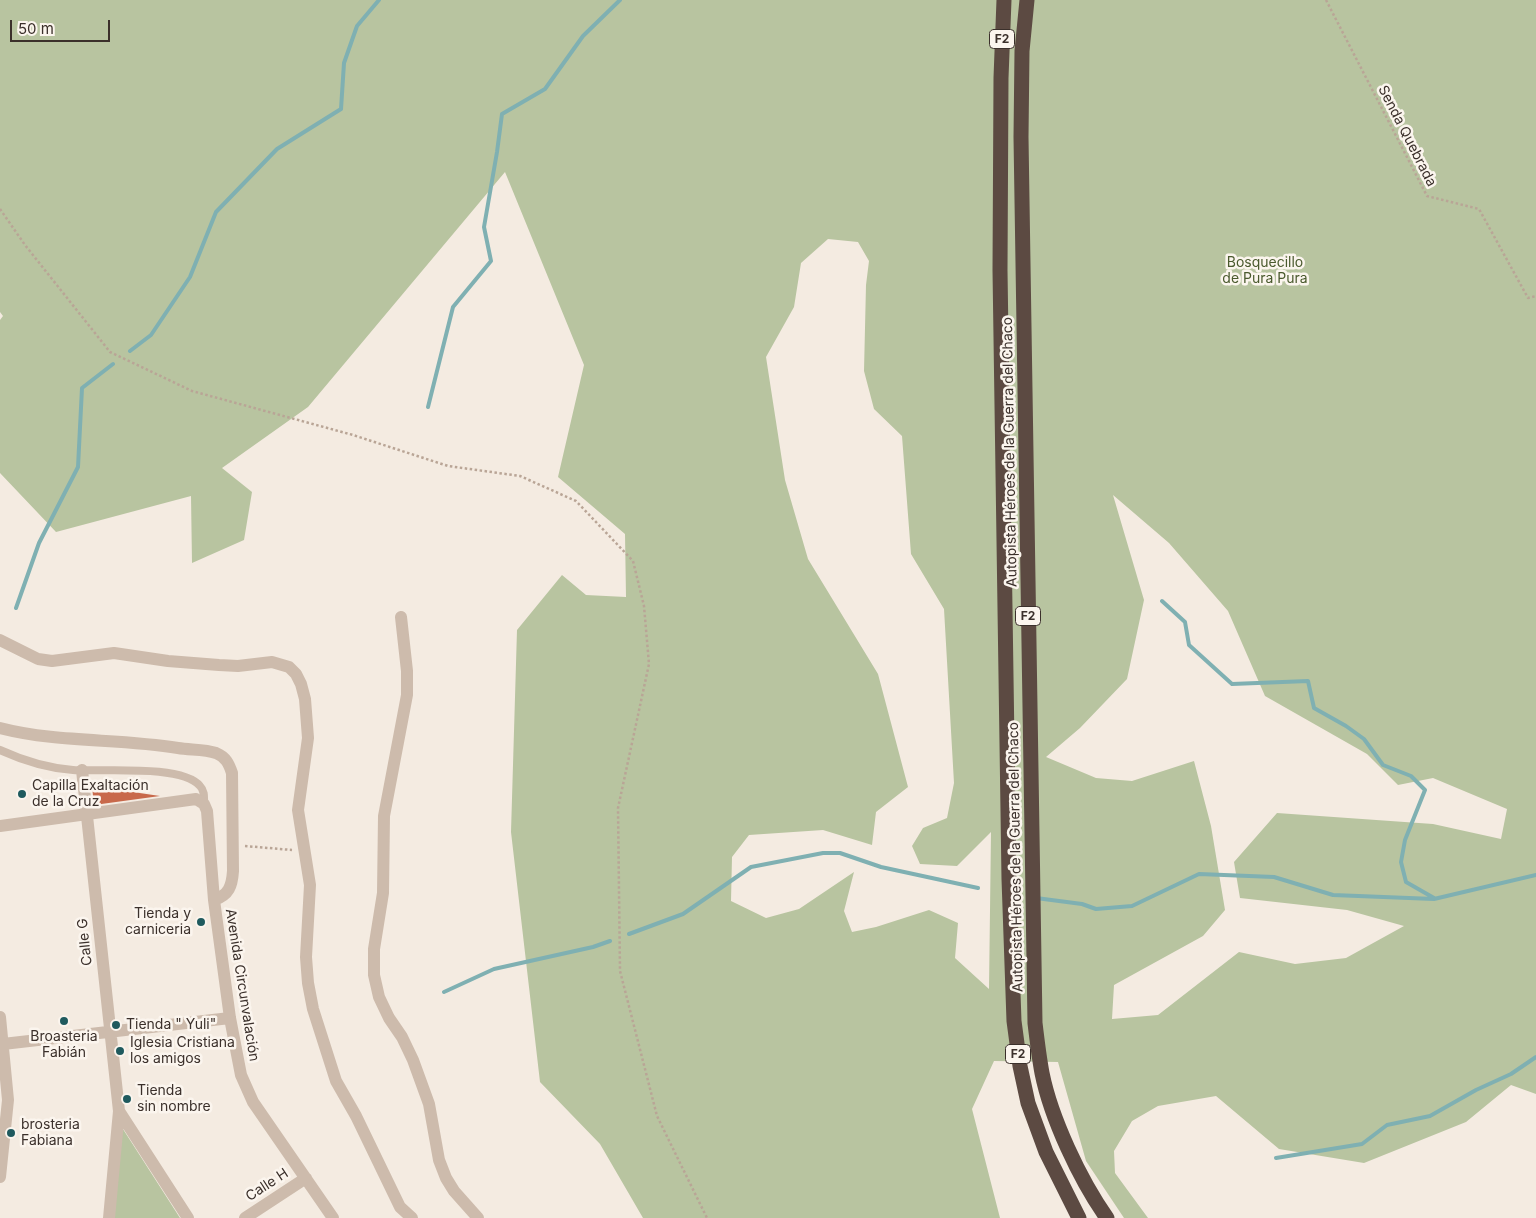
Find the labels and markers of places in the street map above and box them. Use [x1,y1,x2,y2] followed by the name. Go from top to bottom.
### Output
[32,778,149,810] place label: Capilla Exaltación de la Cruz
[16,788,28,800] marker: Capilla Exaltación de la Cruz
[125,906,191,939] place label: Tienda y carniceria
[195,916,207,928] marker: Tienda y carniceria
[58,1015,70,1027] marker: Broasteria Fabián
[126,1017,216,1033] place label: Tienda " Yuli"
[110,1019,122,1031] marker: Tienda " Yuli"
[30,1029,98,1062] place label: Broasteria Fabián
[130,1035,235,1068] place label: Iglesia Cristiana los amigos
[114,1045,126,1057] marker: Iglesia Cristiana los amigos
[137,1083,211,1116] place label: Tienda sin nombre
[121,1093,133,1105] marker: Tienda sin nombre
[21,1117,80,1150] place label: brosteria Fabiana
[5,1127,17,1139] marker: brosteria Fabiana

